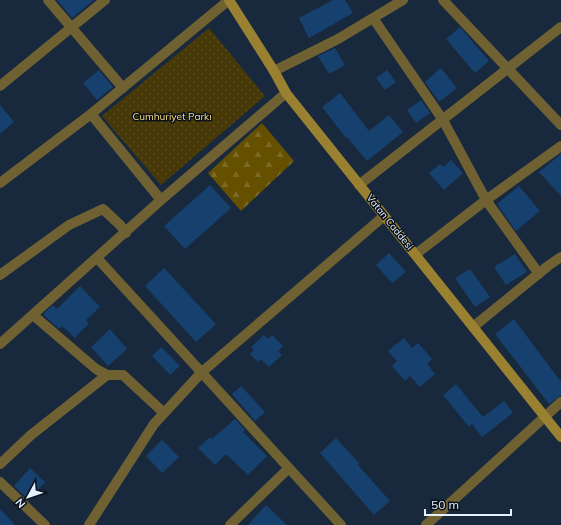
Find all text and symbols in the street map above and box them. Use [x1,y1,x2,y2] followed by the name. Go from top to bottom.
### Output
[132,110,212,123] park label: Cumhuriyet Parkı
[364,192,416,252] street label: Vatan Caddesi
[8,477,48,517] north arrow
[425,491,511,517] scale bar
[12,496,28,511] text: N
[431,497,459,512] text: 50 m

